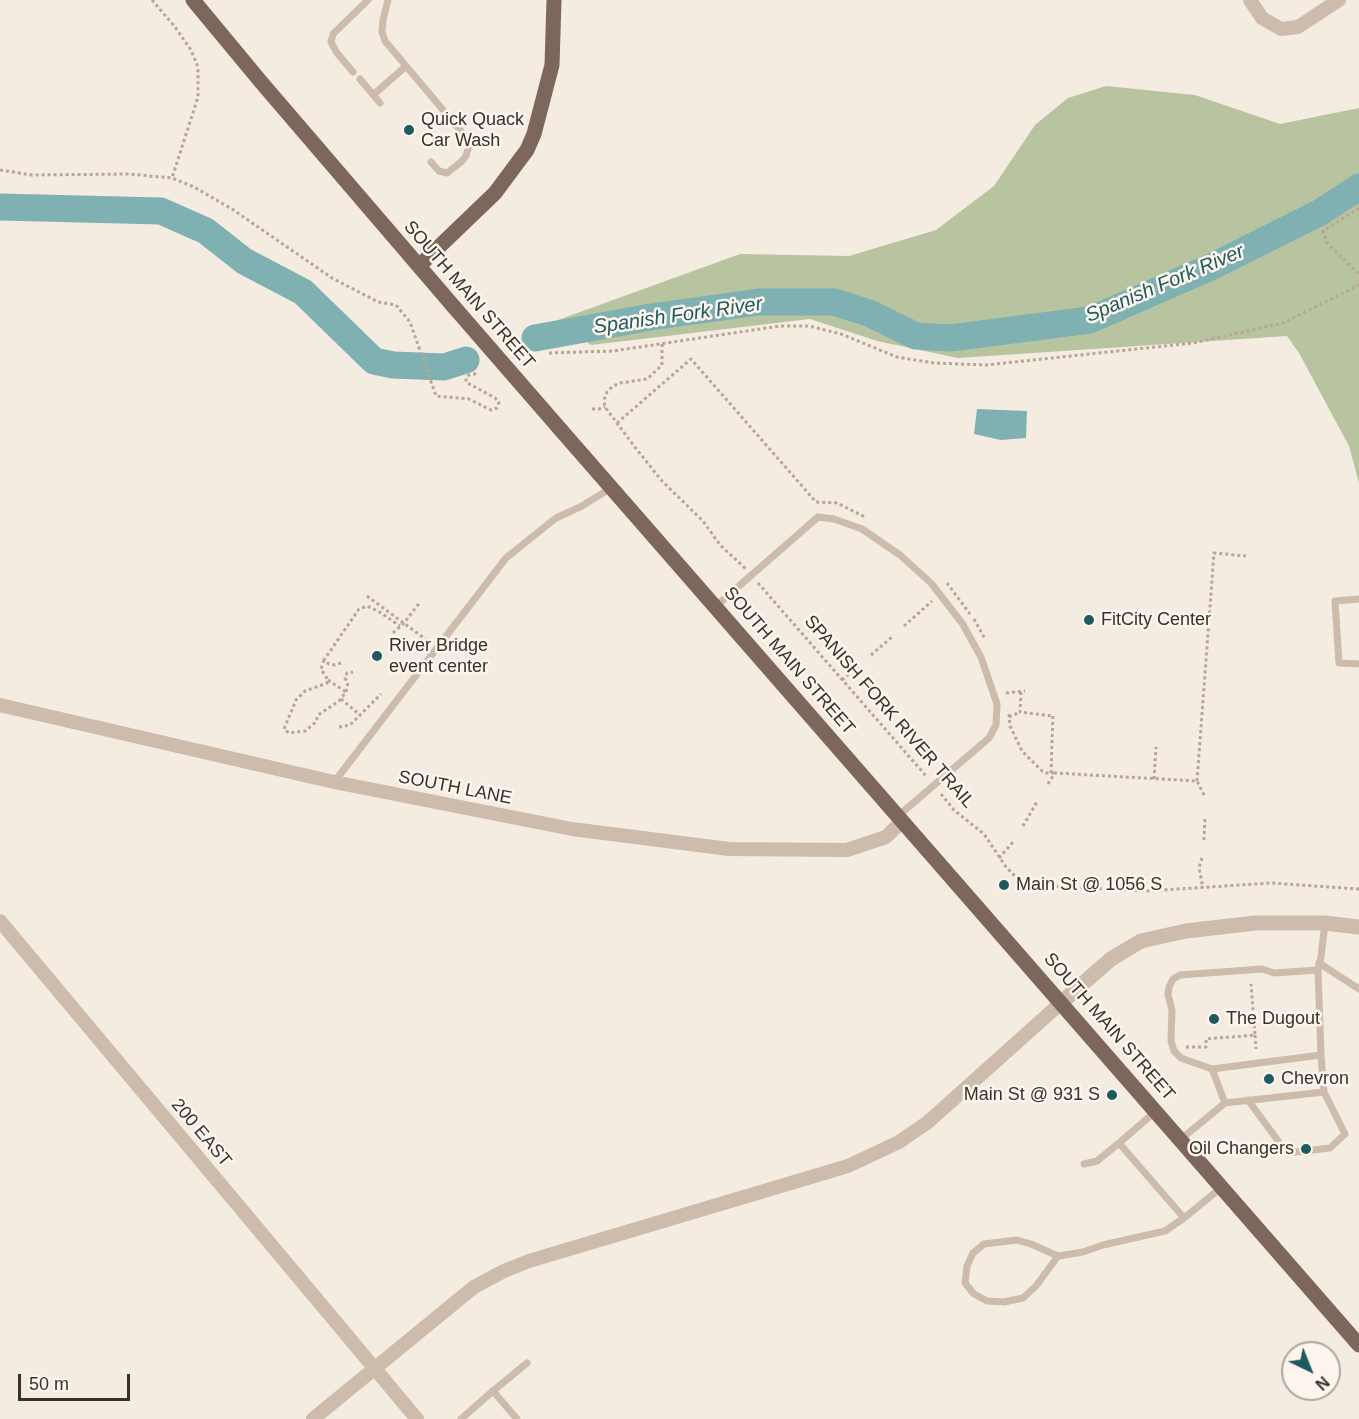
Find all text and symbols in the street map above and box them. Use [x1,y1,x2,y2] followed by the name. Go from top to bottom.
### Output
[421,109,524,152] place label: Quick Quack Car Wash
[402,123,416,137] marker: Quick Quack Car Wash
[399,217,539,373] street label: SOUTH MAIN STREET
[1082,240,1248,328] water label: Spanish Fork River
[592,292,764,340] water label: Spanish Fork River
[719,583,859,739] street label: SOUTH MAIN STREET
[1101,609,1211,631] place label: FitCity Center
[799,611,979,813] street label: SPANISH FORK RIVER TRAIL
[1082,613,1096,627] marker: FitCity Center
[389,635,488,678] place label: River Bridge event center
[370,649,384,663] marker: River Bridge event center
[396,766,514,810] street label: SOUTH LANE
[1016,874,1162,896] place label: Main St @ 1056 S
[997,878,1011,892] marker: Main St @ 1056 S
[1039,949,1179,1105] street label: SOUTH MAIN STREET
[1226,1008,1320,1030] place label: The Dugout
[1207,1012,1221,1026] marker: The Dugout
[1281,1068,1349,1090] place label: Chevron
[1262,1072,1276,1086] marker: Chevron
[964,1084,1100,1106] place label: Main St @ 931 S
[1105,1088,1119,1102] marker: Main St @ 931 S
[166,1095,236,1171] street label: 200 EAST
[1189,1138,1294,1160] place label: Oil Changers
[1299,1142,1313,1156] marker: Oil Changers
[1281,1341,1341,1401] north arrow
[21,1362,134,1400] scale bar
[1312,1373,1332,1393] text: N
[29,1374,69,1394] text: 50 m

